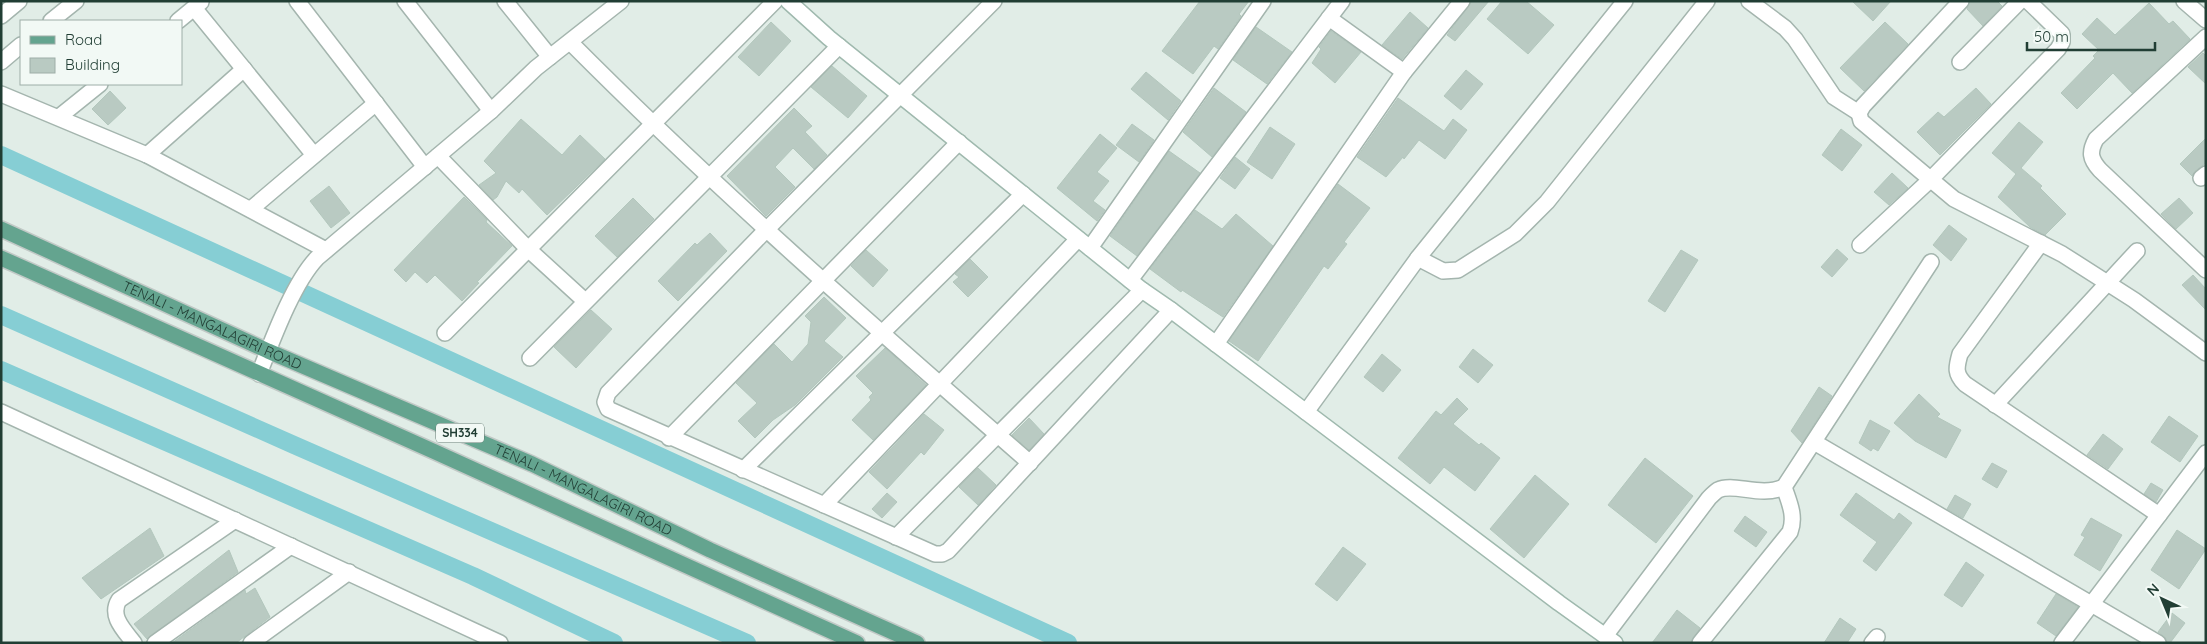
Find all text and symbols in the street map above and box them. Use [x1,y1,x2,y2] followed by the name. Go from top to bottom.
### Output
[20,20,182,85] legend
[2027,20,2154,52] scale bar
[2034,27,2069,46] text: 50 m
[65,30,102,49] text: Road
[65,55,120,74] text: Building
[120,277,305,373] street label: TENALI - MANGALAGIRI ROAD
[436,423,484,442] road number: SH334
[492,440,675,539] street label: TENALI - MANGALAGIRI ROAD
[2137,574,2187,624] north arrow
[2143,580,2163,600] text: N

